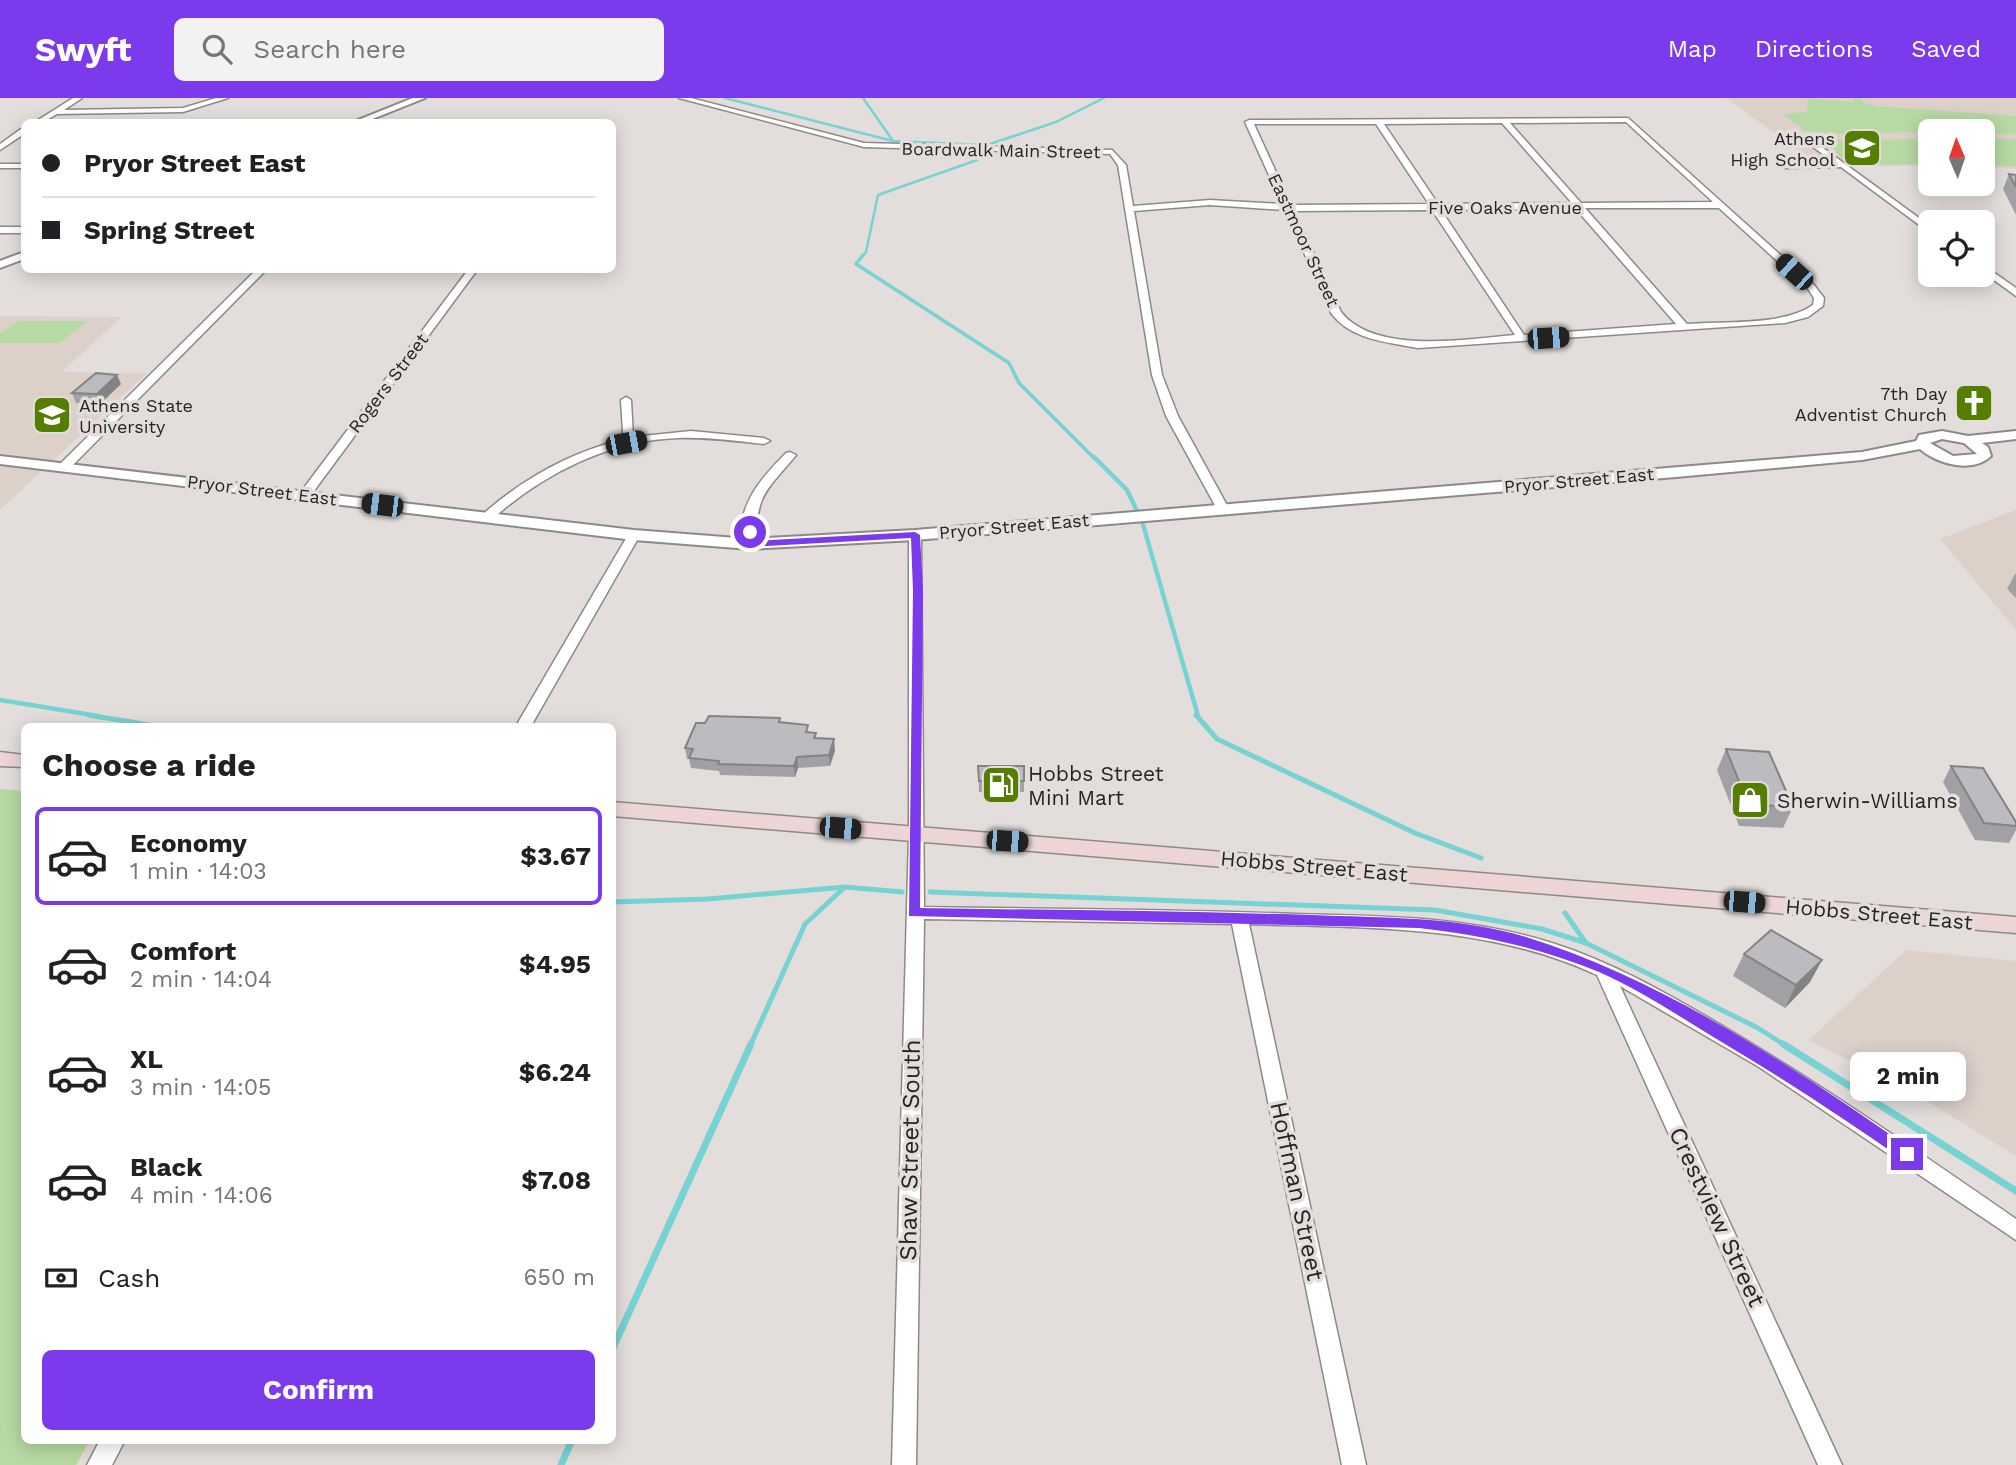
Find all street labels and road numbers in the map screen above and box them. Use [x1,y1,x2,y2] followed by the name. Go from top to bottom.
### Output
[901,138,1101,162] street label: Boardwalk Main Street
[1264,170,1344,310] street label: Eastmoor Street
[1428,197,1582,218] street label: Five Oaks Avenue
[344,329,433,437] street label: Rogers Street
[1503,463,1655,497] street label: Pryor Street East
[186,470,338,510] street label: Pryor Street East
[938,509,1090,543] street label: Pryor Street East
[1219,845,1409,887] street label: Hobbs Street East
[1784,893,1974,935] street label: Hobbs Street East
[894,1039,926,1261] street label: Shaw Street South
[1264,1099,1330,1283] street label: Hoffman Street
[1663,1123,1771,1311] street label: Crestview Street

